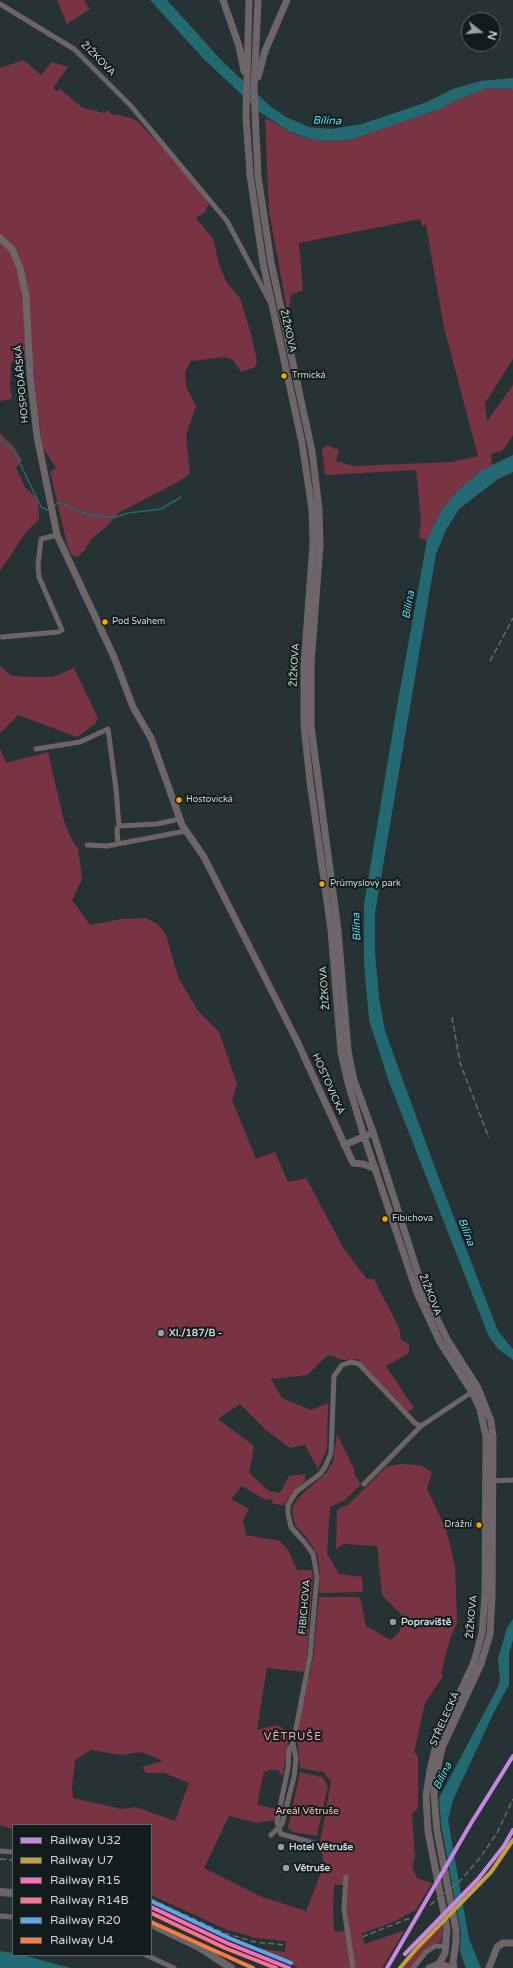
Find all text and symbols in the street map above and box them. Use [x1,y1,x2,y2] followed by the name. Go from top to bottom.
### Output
[461,12,501,52] north arrow
[484,29,500,41] text: N
[78,39,118,79] street label: ŽIŽKOVA
[312,114,342,128] water label: Bílina
[277,308,299,354] street label: ŽIŽKOVA
[13,344,31,424] street label: HOSPODÁŘSKÁ
[279,371,289,381] marker: Trmická
[292,371,326,381] place label: Trmická
[400,590,418,620] water label: Bílina
[100,617,110,627] marker: Pod Svahem
[112,617,165,627] place label: Pod Svahem
[288,643,302,687] street label: ŽIŽKOVA
[174,795,184,805] marker: Hostovická
[186,795,233,805] place label: Hostovická
[317,879,327,889] marker: Průmyslový park
[330,879,401,889] place label: Průmyslový park
[350,912,364,942] water label: Bílina
[317,966,333,1010] street label: ŽIŽKOVA
[309,1051,347,1117] street label: HOSTOVICKÁ
[380,1214,390,1224] marker: Fibichova
[392,1214,433,1224] place label: Fibichova
[455,1216,477,1248] water label: Bílina
[416,1272,444,1318] street label: ŽIŽKOVA
[169,1327,222,1339] place label: XI./187/B -
[156,1328,166,1338] marker: XI./187/B -
[445,1520,472,1530] place label: Drážní
[474,1520,484,1530] marker: Drážní
[297,1579,313,1635] street label: FIBICHOVA
[464,1595,480,1639] street label: ŽIŽKOVA
[401,1616,451,1628] place label: Popraviště
[388,1617,398,1627] marker: Popraviště
[428,1690,462,1748] street label: STŘELECKÁ
[264,1730,322,1744] district label: VĚTRUŠE
[431,1760,455,1792] water label: Bílina
[275,1805,339,1817] park label: Areál Větruše
[12,1824,152,1956] legend
[50,1833,121,1847] text: Railway U32
[289,1841,353,1853] place label: Hotel Větruše
[276,1842,286,1852] marker: Hotel Větruše
[50,1853,114,1867] text: Railway U7
[294,1862,330,1874] place label: Větruše
[281,1863,291,1873] marker: Větruše
[50,1873,121,1887] text: Railway R15
[50,1893,129,1907] text: Railway R14B
[50,1913,121,1927] text: Railway R20
[50,1933,114,1947] text: Railway U4

